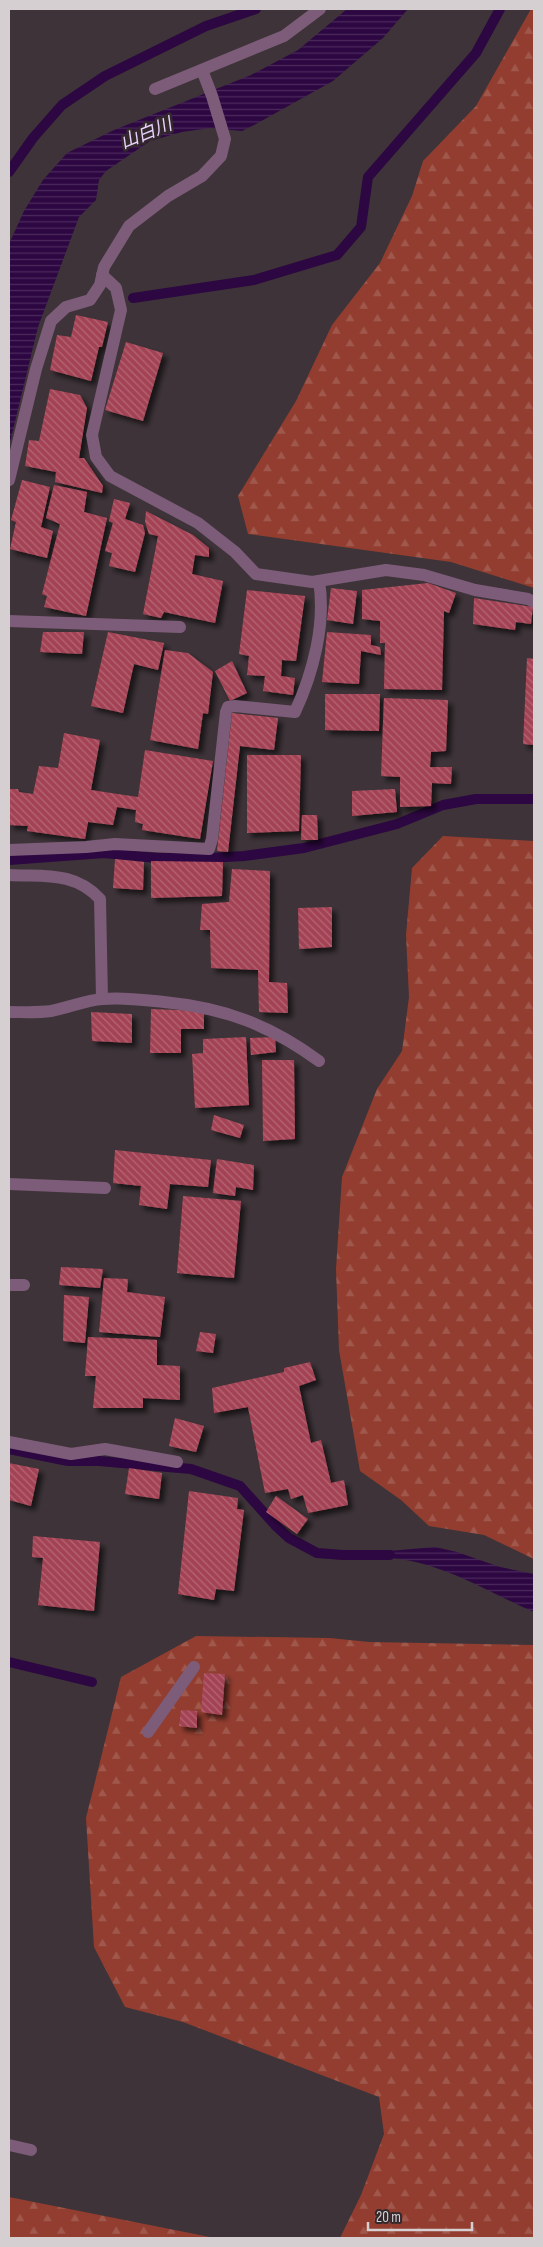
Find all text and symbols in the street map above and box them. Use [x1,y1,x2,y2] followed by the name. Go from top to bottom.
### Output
[117,113,177,153] water label: 山白川
[368,2200,472,2232] scale bar
[376,2208,401,2227] text: 20 m

